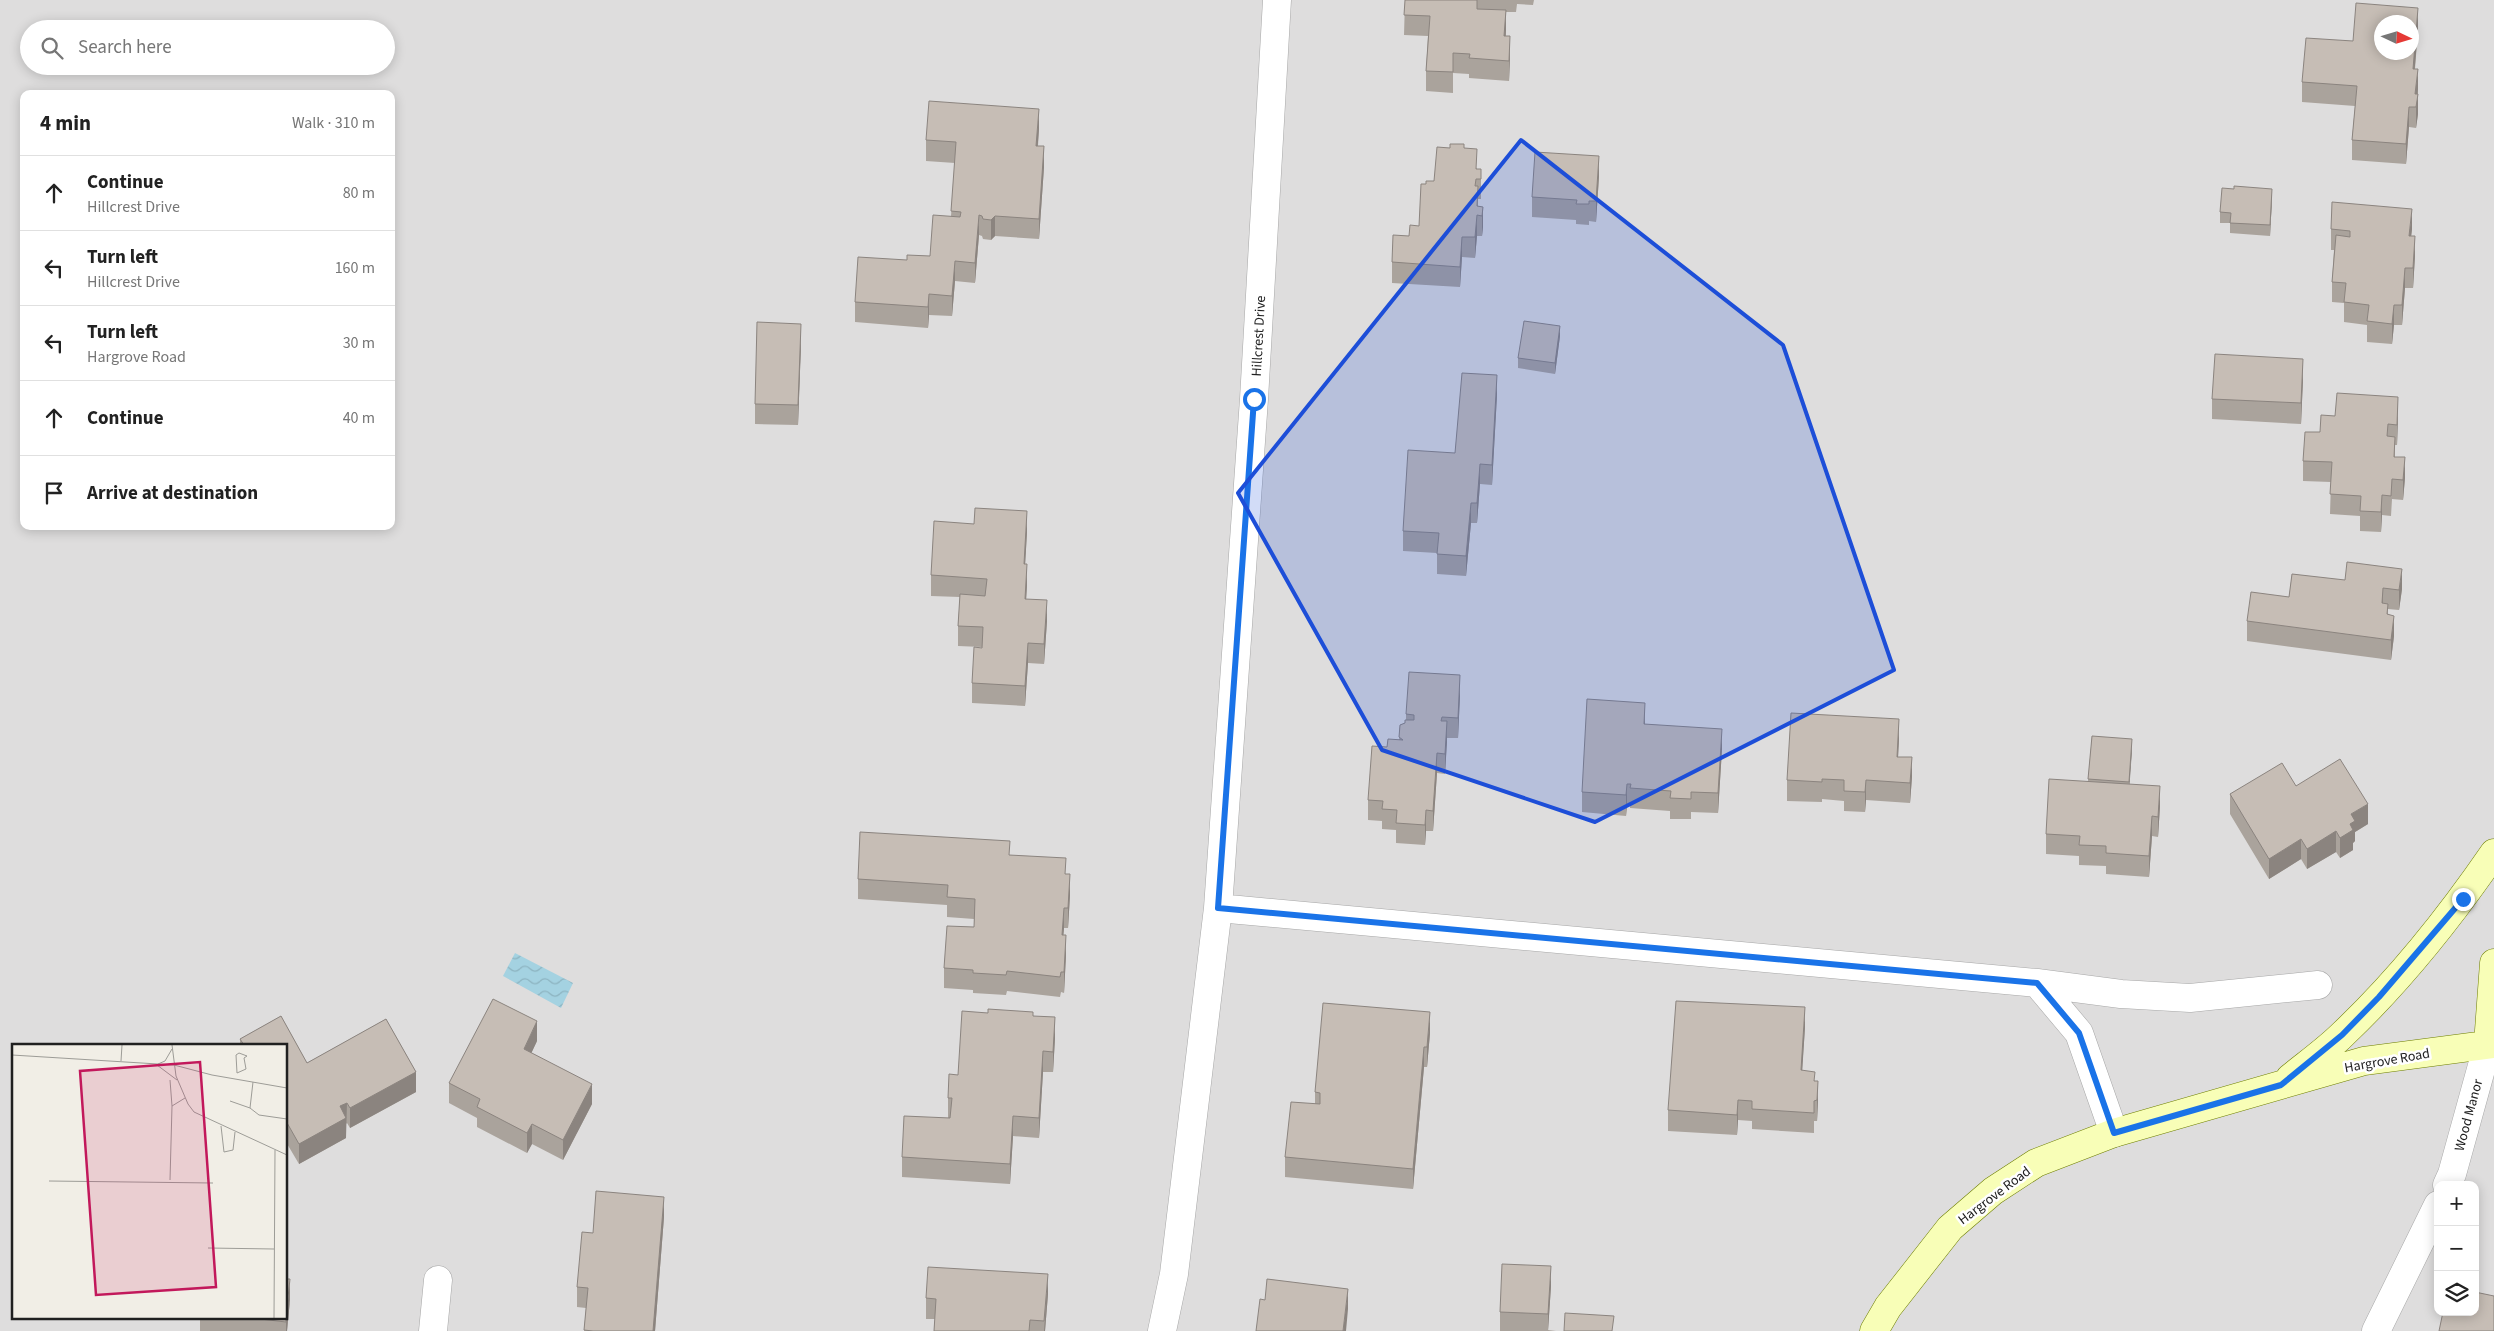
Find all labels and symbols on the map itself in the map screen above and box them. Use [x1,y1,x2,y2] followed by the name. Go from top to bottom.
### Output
[2374,15,2419,60] north arrow
[1247,295,1271,377] street label: Hillcrest Drive
[1243,388,1266,411] route start
[2452,888,2475,911] route end
[12,1044,288,1318] inset map
[2343,1044,2432,1078] street label: Hargrove Road
[2450,1077,2488,1154] street label: Wood Manor
[1954,1162,2035,1230] street label: Hargrove Road

